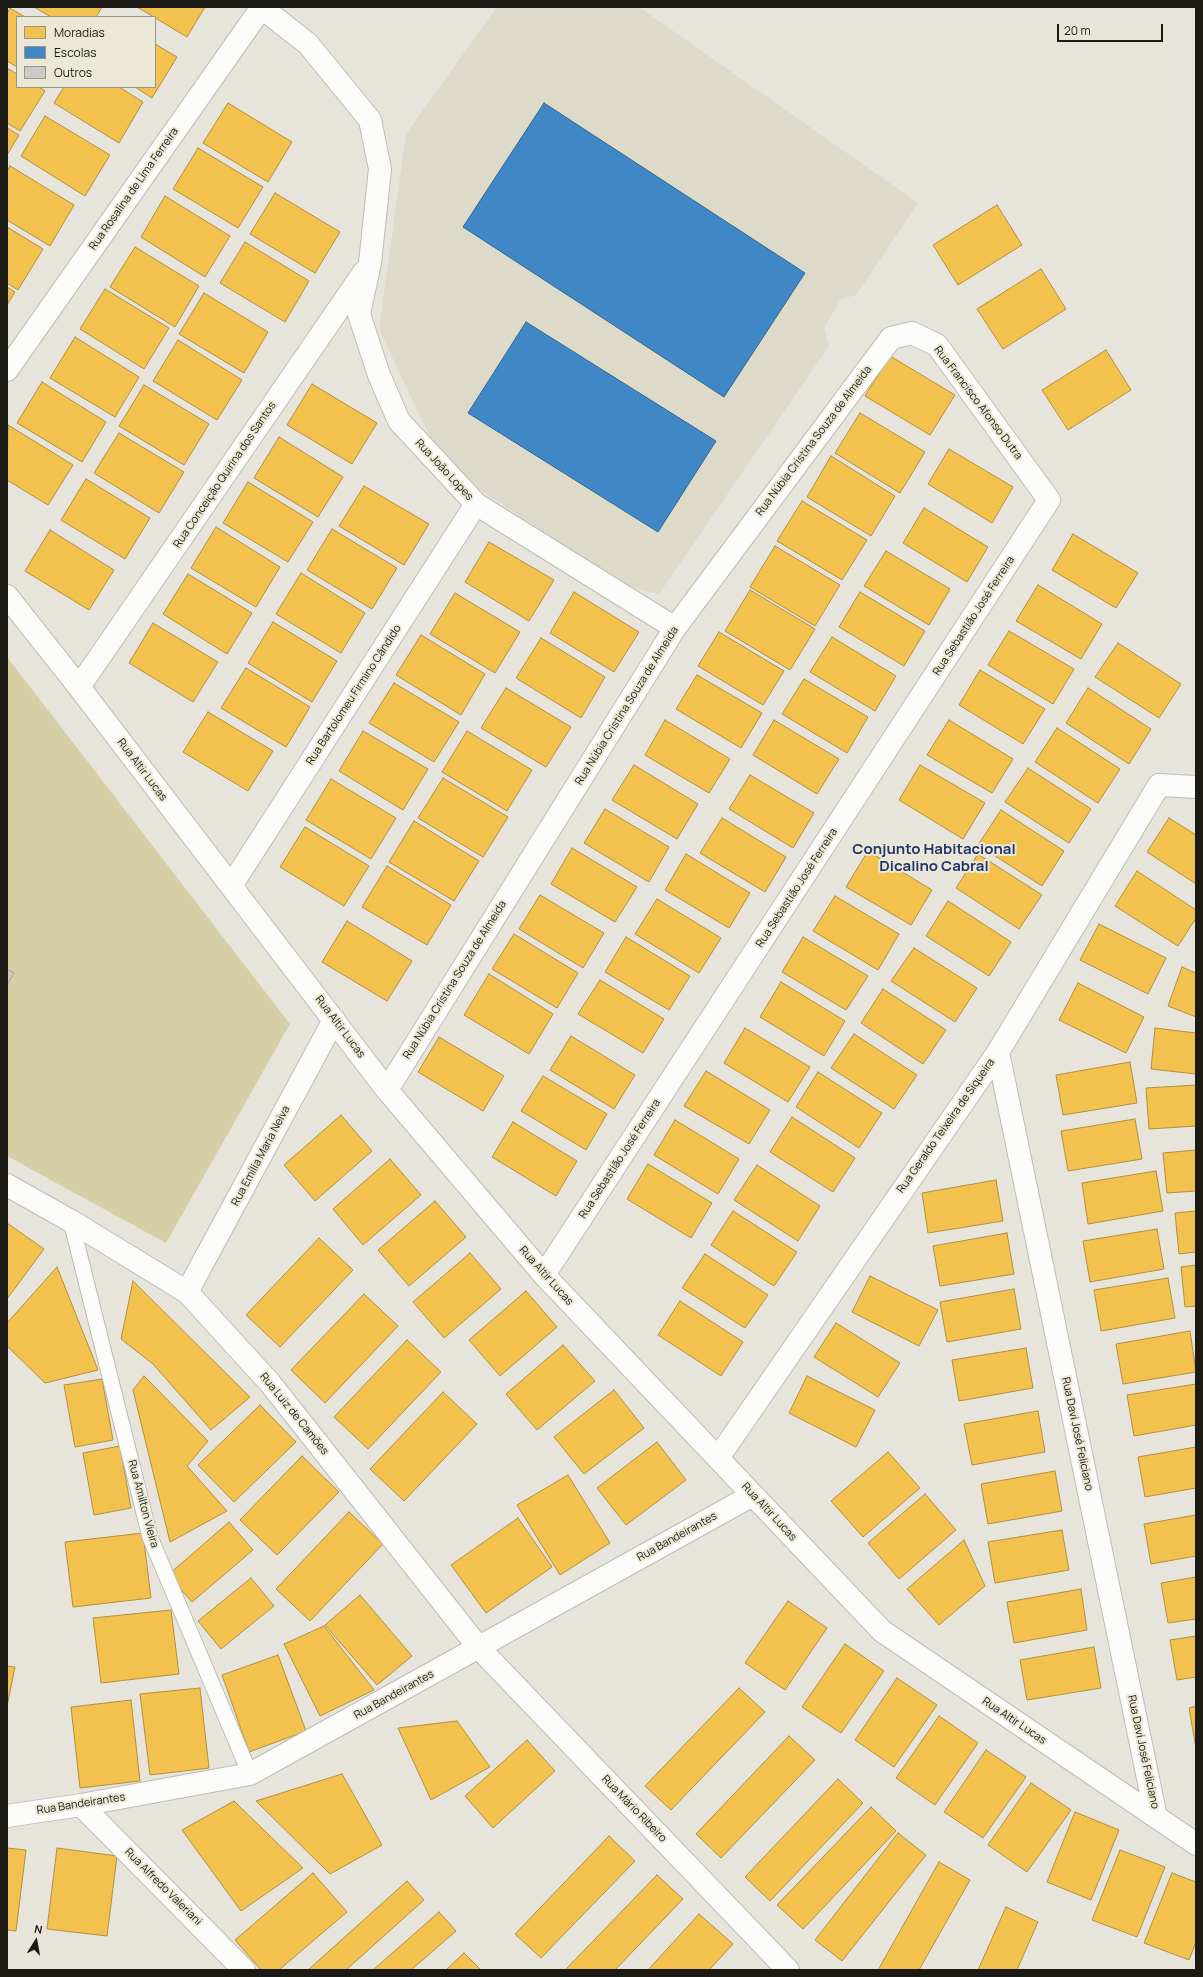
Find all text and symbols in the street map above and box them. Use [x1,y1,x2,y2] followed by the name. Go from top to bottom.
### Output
[16,16,156,88] legend
[1059,16,1165,42] scale bar
[1064,22,1091,39] text: 20 m
[54,24,105,41] text: Moradias
[54,44,96,61] text: Escolas
[54,64,92,81] text: Outros
[87,125,181,253] street label: Rua Rosalina de Lima Ferreira
[931,344,1025,462] street label: Rua Francisco Afonso Dutra
[753,363,875,519] street label: Rua Núbia Cristina Souza de Almeida
[171,399,279,551] street label: Rua Conceição Quirina dos Santos
[412,437,476,503] street label: Rua João Lopes
[930,554,1018,678] street label: Rua Sebastião José Ferreira
[304,622,404,768] street label: Rua Bartolomeu Firmino Cândido
[573,624,681,788] street label: Rua Núbia Cristina Souza de Almeida
[114,736,170,804] street label: Rua Altir Lucas
[753,826,841,950] street label: Rua Sebastião José Ferreira
[852,841,1016,876] district label: Conjunto Habitacional Dicalino Cabral
[401,898,509,1062] street label: Rua Núbia Cristina Souza de Almeida
[312,993,368,1061] street label: Rua Altir Lucas
[894,1056,998,1196] street label: Rua Geraldo Teixeira de Siqueira
[576,1097,664,1221] street label: Rua Sebastião José Ferreira
[229,1104,293,1208] street label: Rua Emília Maria Neiva
[516,1244,576,1308] street label: Rua Altir Lucas
[257,1370,331,1458] street label: Rua Luiz de Camões
[1058,1376,1096,1492] street label: Rua Davi José Feliciano
[125,1459,161,1549] street label: Rua Amilton Vieira
[739,1480,799,1544] street label: Rua Altir Lucas
[635,1510,719,1564] street label: Rua Bandeirantes
[352,1668,436,1722] street label: Rua Bandeirantes
[1124,1694,1162,1810] street label: Rua Davi José Feliciano
[979,1695,1049,1747] street label: Rua Altir Lucas
[599,1773,669,1845] street label: Rua Mário Ribeiro
[36,1790,126,1818] street label: Rua Bandeirantes
[122,1846,204,1928] street label: Rua Alfredo Valeriani
[16,1921,56,1961] north arrow
[33,1921,44,1937] text: N

